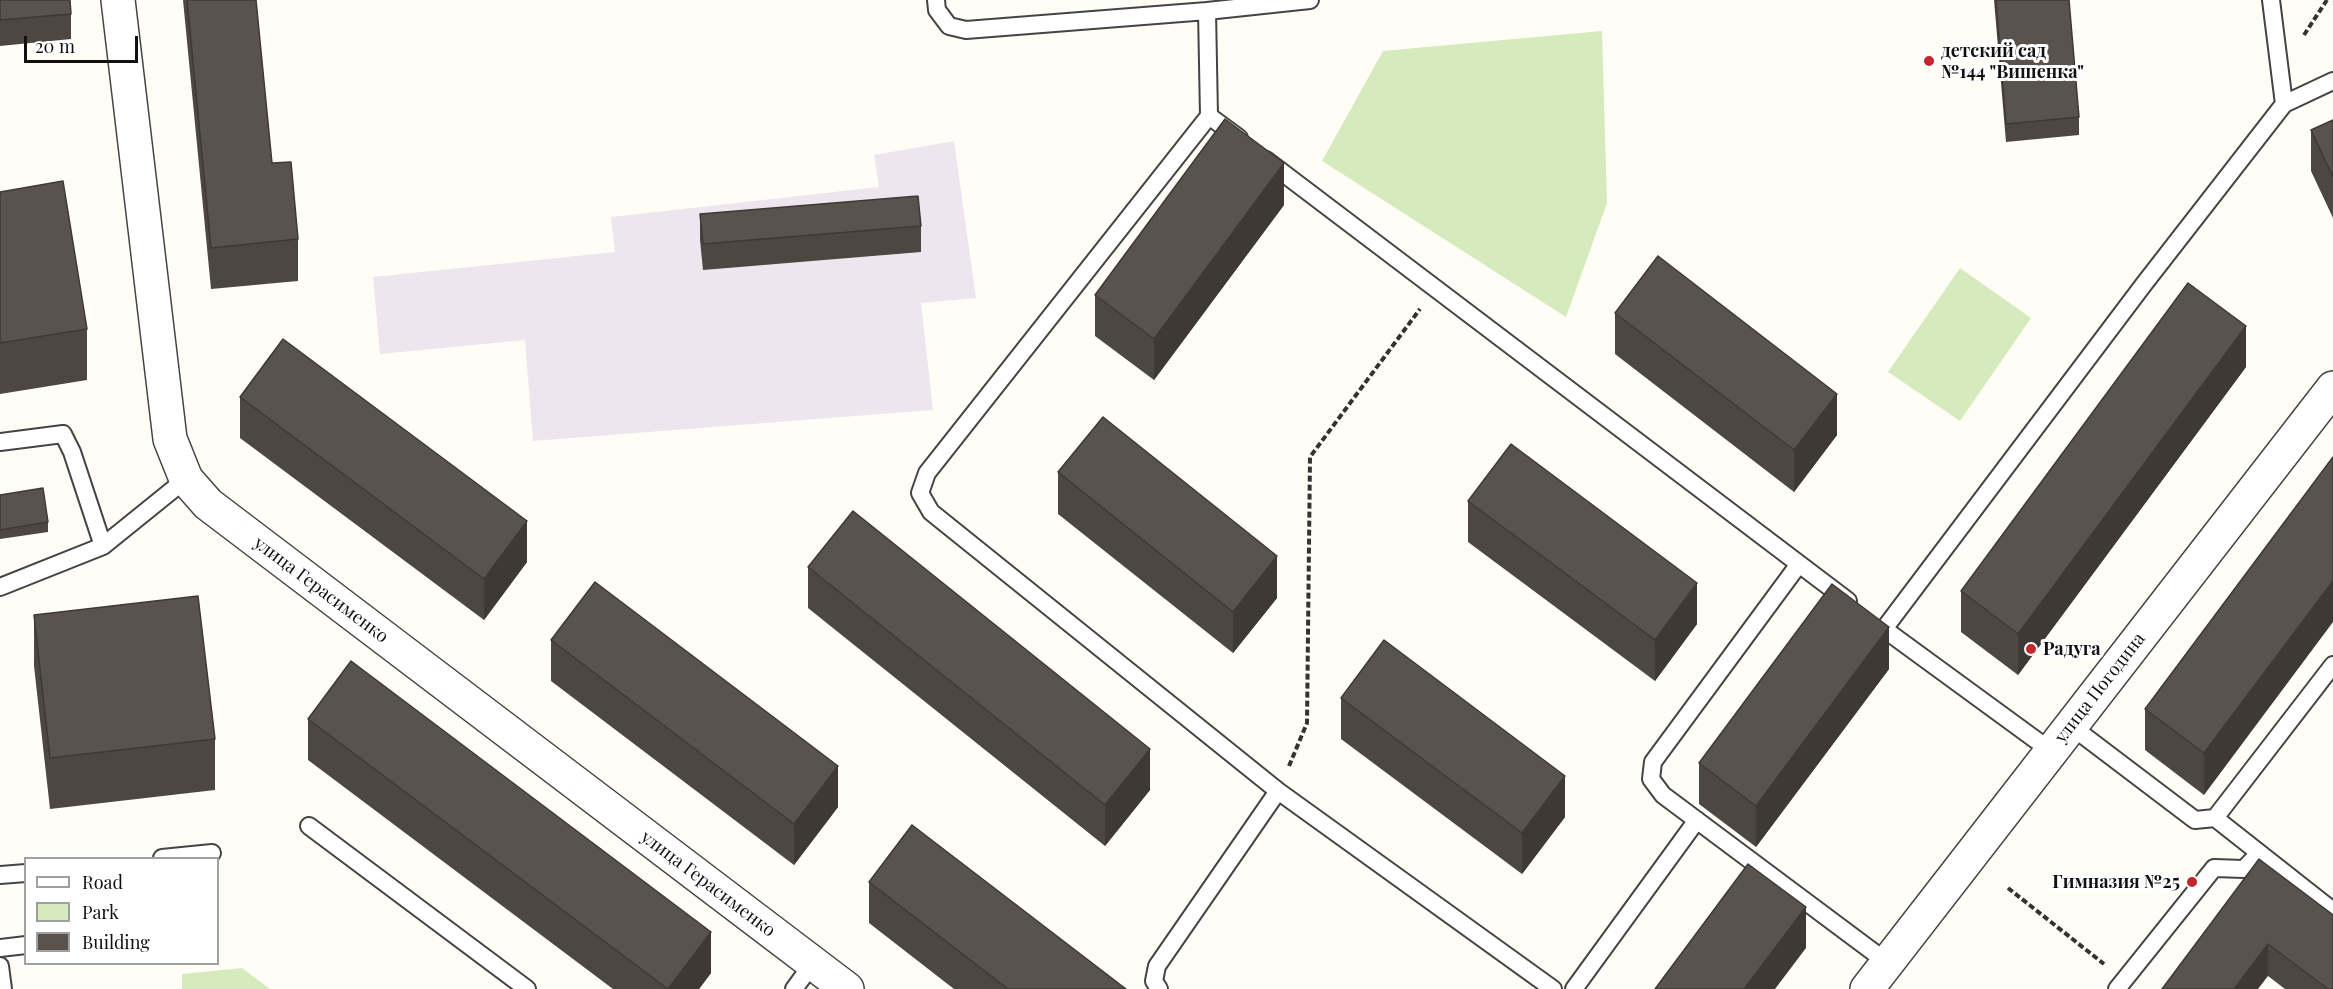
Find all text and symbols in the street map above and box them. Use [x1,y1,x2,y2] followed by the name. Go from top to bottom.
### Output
[27,24,141,62] scale bar
[35,34,75,58] text: 20 m
[1941,40,2084,82] place label: детский сад №144 "Вишенка"
[1922,54,1936,68] marker: детский сад №144 "Вишенка"
[249,532,393,648] street label: улица Герасименко
[2050,629,2150,747] street label: улица Погодина
[2043,638,2101,660] place label: Радуга
[2024,642,2038,656] marker: Радуга
[636,826,780,942] street label: улица Герасименко
[24,857,219,965] legend
[82,870,123,894] text: Road
[2052,871,2180,893] place label: Гимназия №25
[2185,875,2199,889] marker: Гимназия №25
[82,900,119,924] text: Park
[82,930,150,954] text: Building

